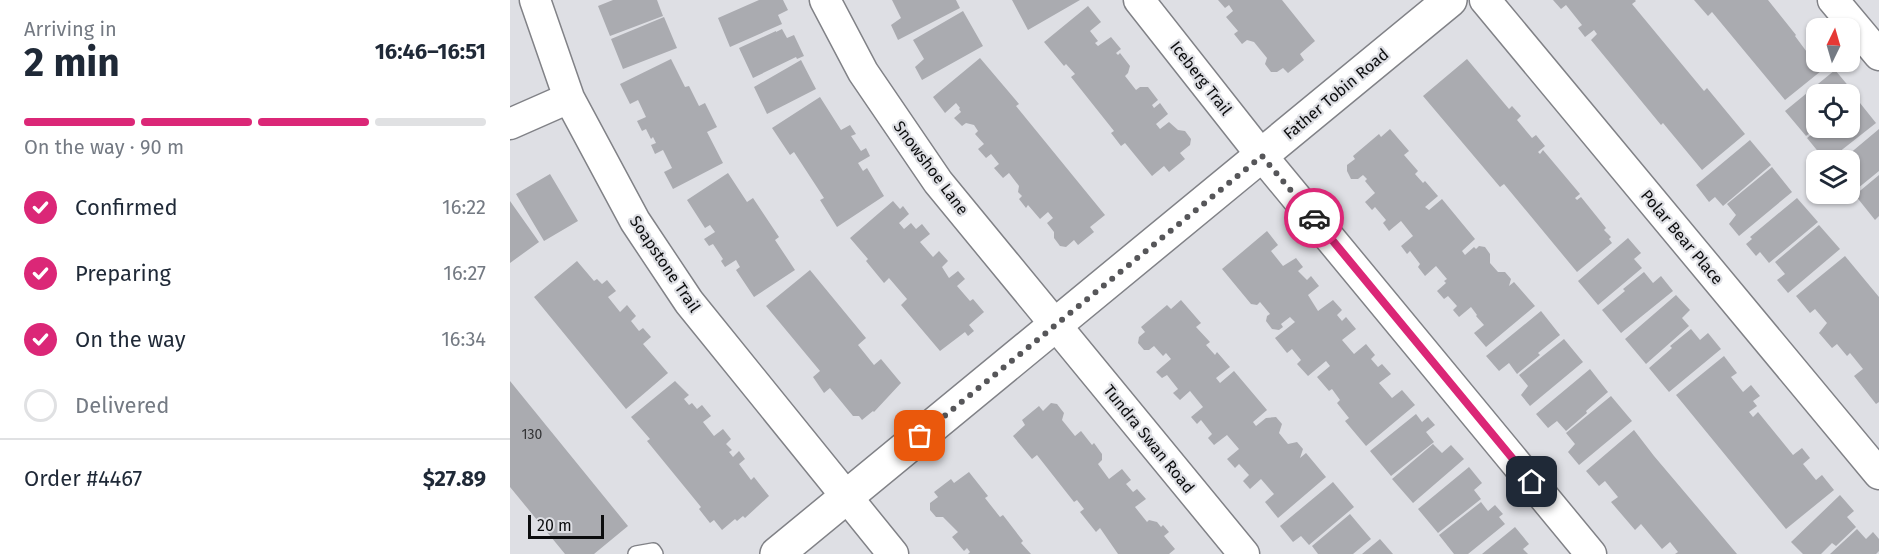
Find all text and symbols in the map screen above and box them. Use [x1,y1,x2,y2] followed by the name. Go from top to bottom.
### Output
[24,17,117,41] text: Arriving in
[1806,18,1860,72] north arrow
[1806,18,1860,204] map controls
[1166,37,1236,119] street label: Iceberg Trail
[375,38,486,65] text: 16:46–16:51
[24,40,120,86] text: 2 min
[1280,45,1392,143] street label: Father Tobin Road
[1806,84,1860,138] button: locate
[890,117,972,219] street label: Snowshoe Lane
[24,135,184,159] text: On the way · 90 m
[1806,150,1860,204] button: layers
[1637,186,1727,288] street label: Polar Bear Place
[1284,188,1344,248] courier
[24,191,57,224] icon: check
[75,194,178,221] text: Confirmed
[442,195,486,219] text: 16:22
[1298,202,1331,235] icon: car
[626,212,704,316] street label: Soapstone Trail
[24,257,57,290] icon: check
[75,260,171,287] text: Preparing
[443,261,486,285] text: 16:27
[24,323,57,356] icon: check
[75,326,186,353] text: On the way
[441,327,486,351] text: 16:34
[1100,381,1198,497] street label: Tundra Swan Road
[75,392,170,419] text: Delivered
[894,410,945,461] pin
[903,419,936,452] icon: bag
[522,426,543,443] house number: 130
[1506,456,1557,507] pin
[24,465,142,492] text: Order #4467
[423,465,486,492] text: $27.89
[1515,465,1548,498] icon: home
[528,512,604,540] scale bar
[537,516,572,535] text: 20 m

